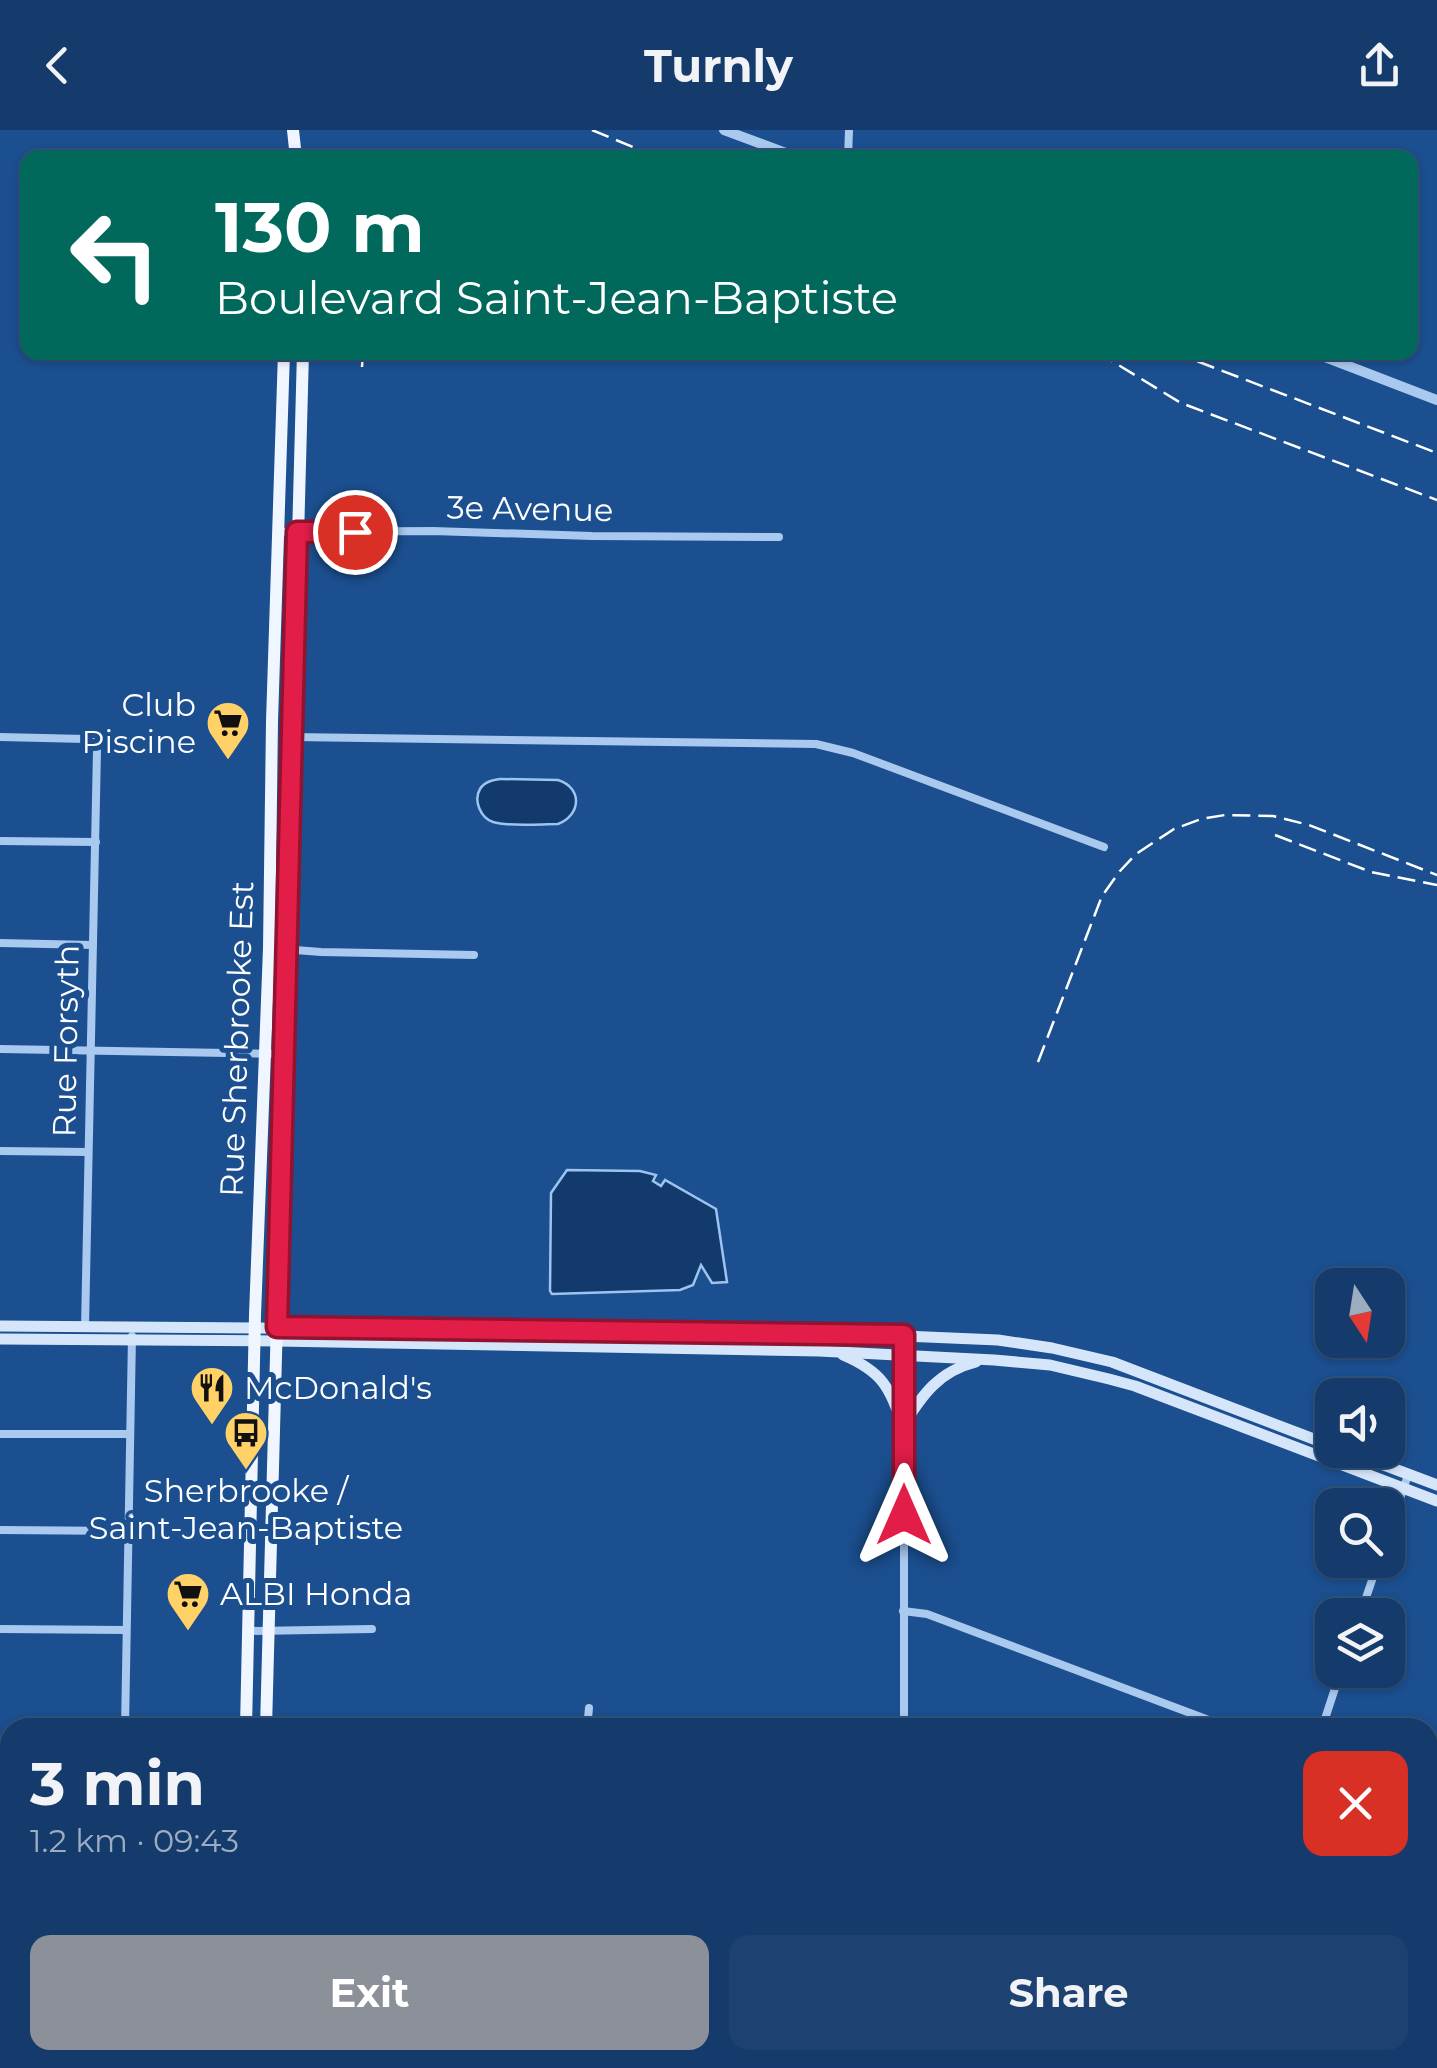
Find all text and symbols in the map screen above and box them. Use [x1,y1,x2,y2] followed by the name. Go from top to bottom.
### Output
[30,38,85,93] icon: back
[644,38,793,93] text: Turnly
[1352,38,1407,93] icon: share
[215,184,425,270] text: 130 m
[50,190,180,320] icon: left
[215,270,898,325] text: Boulevard Saint-Jean-Baptiste
[446,488,614,529] street label: 3e Avenue
[313,490,398,575] pin
[328,505,383,560] icon: arrive
[81,685,196,761] place label: Club Piscine
[205,700,251,761] supermarket icon: Club Piscine
[212,881,261,1197] street label: Rue Sherbrooke Est
[44,944,87,1138] street label: Rue Forsyth
[1315,1268,1405,1358] north arrow
[1315,1268,1405,1688] map controls
[189,1365,235,1426] restaurant icon: McDonald's
[244,1368,432,1407] place label: McDonald's
[1315,1378,1405,1468] button: sound
[223,1410,269,1471] bus stop icon: Sherbrooke / Saint-Jean-Baptiste
[852,1463,956,1567] position arrow
[89,1471,403,1547] place label: Sherbrooke / Saint-Jean-Baptiste
[1315,1488,1405,1578] button: search
[165,1571,211,1632] supermarket icon: ALBI Honda
[220,1574,412,1613] place label: ALBI Honda
[1315,1598,1405,1688] button: layers
[30,1747,205,1820] text: 3 min
[1303,1751,1408,1856] button: close
[30,1821,239,1860] text: 1.2 km · 09:43
[30,1935,709,2050] button: Exit
[729,1935,1408,2050] button: Share

